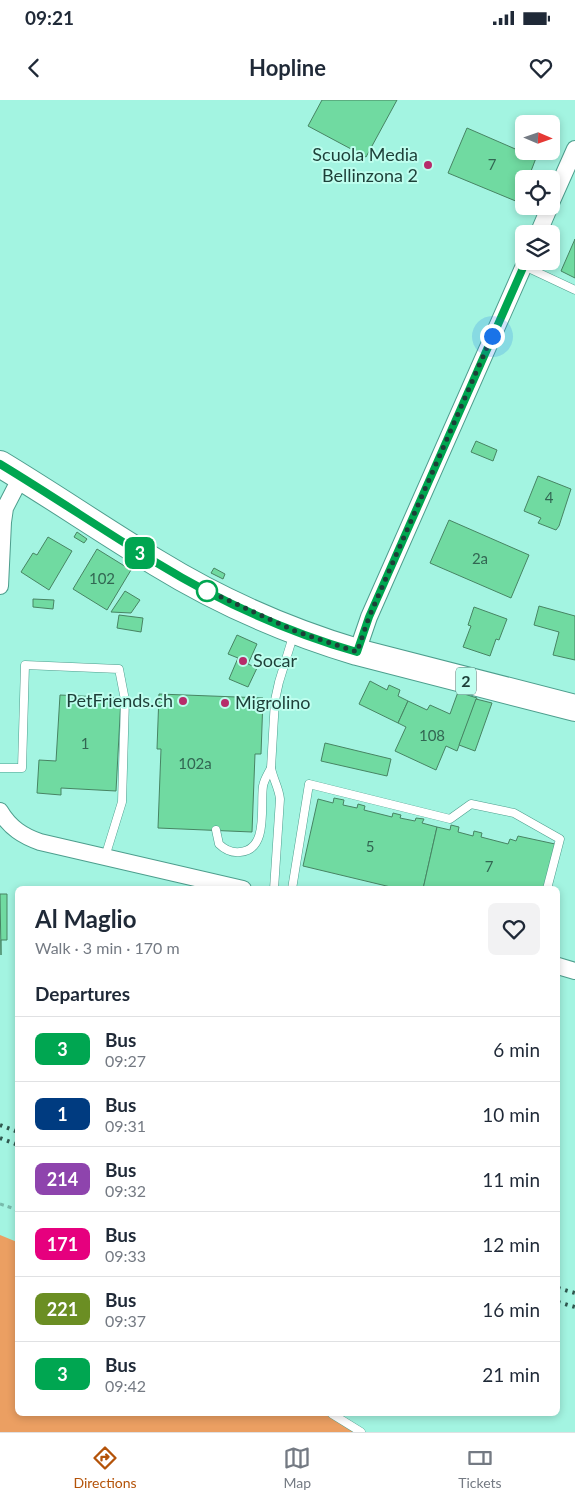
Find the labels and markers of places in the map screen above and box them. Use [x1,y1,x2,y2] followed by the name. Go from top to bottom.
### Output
[312,143,418,186] place label: Scuola Media Bellinzona 2
[422,159,434,171] marker: Scuola Media Bellinzona 2
[196,580,218,602] unlabelled marker
[253,649,297,671] place label: Socar
[237,655,249,667] marker: Socar
[66,689,173,711] place label: PetFriends.ch
[235,691,310,713] place label: Migrolino
[177,695,189,707] marker: PetFriends.ch
[219,697,231,709] marker: Migrolino

